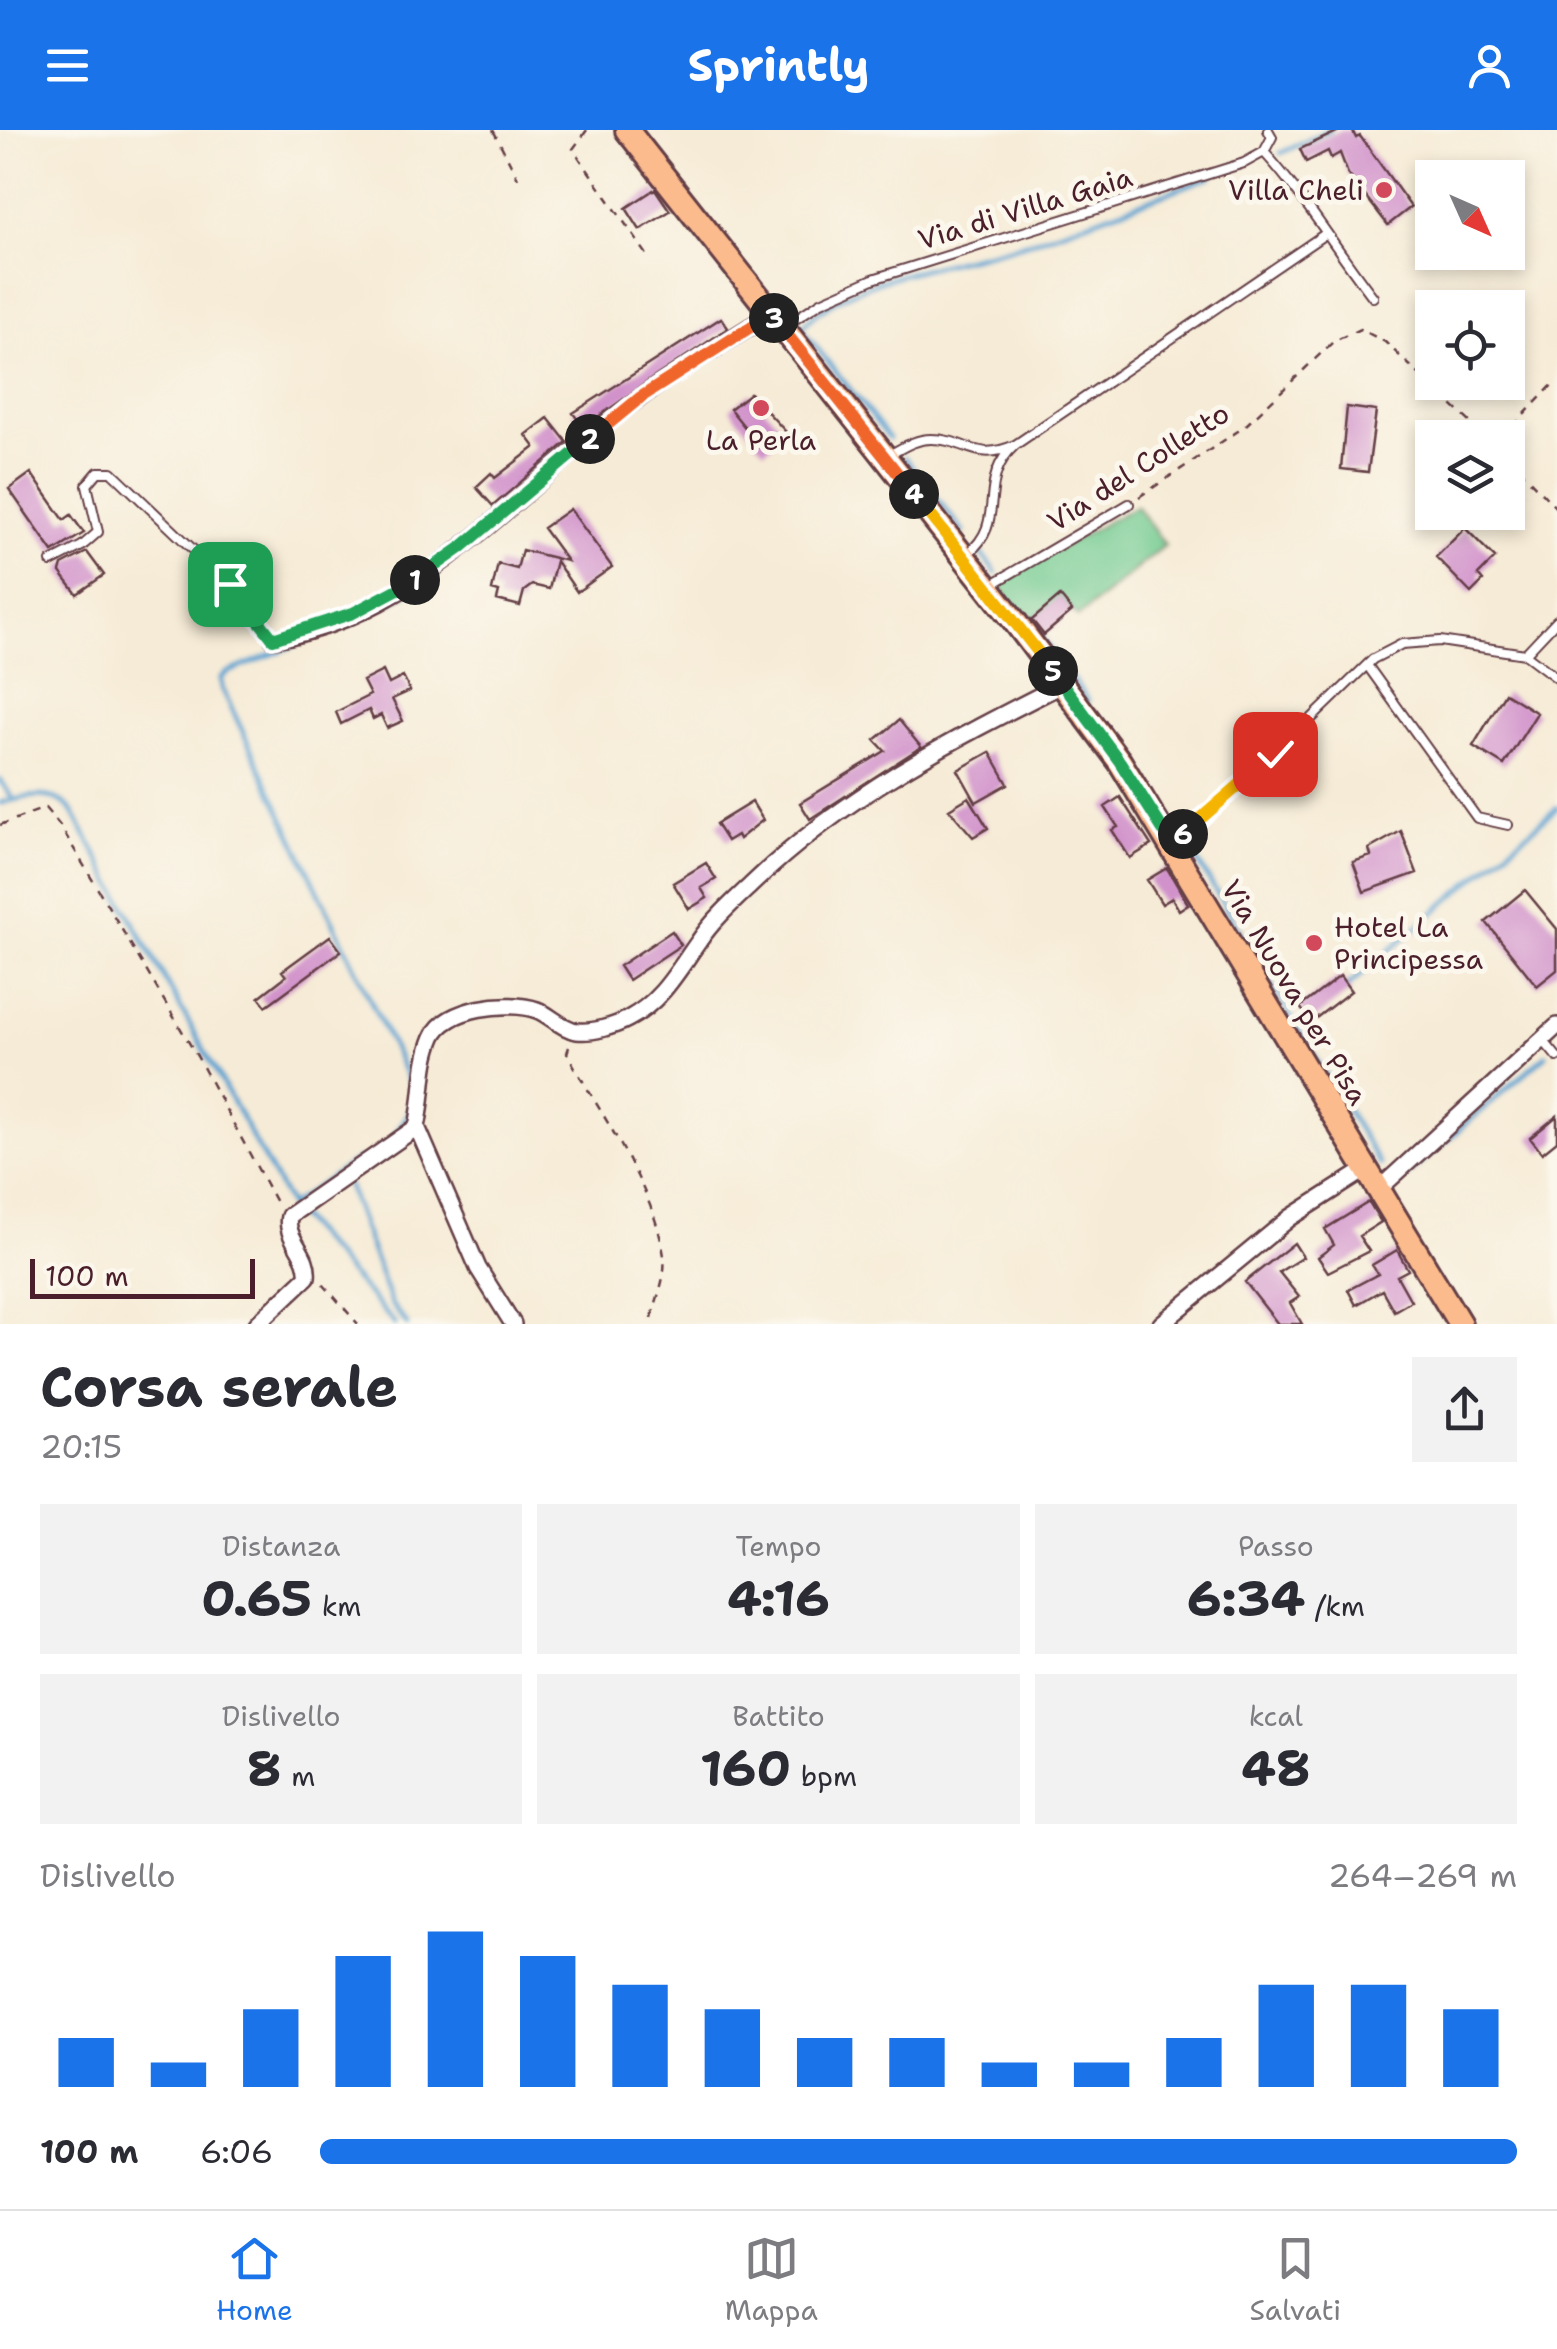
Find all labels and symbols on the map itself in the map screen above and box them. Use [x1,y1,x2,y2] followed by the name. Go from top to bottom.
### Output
[913,157,1137,259] street label: Via di Villa Gaia
[1415,160,1525,270] north arrow
[1228,171,1364,209] place label: Villa Cheli
[1373,179,1395,201] marker: Villa Cheli
[749,293,799,343] pin: 3
[1040,394,1236,540] street label: Via del Colletto
[750,397,772,419] marker: La Perla
[565,414,615,464] pin: 2
[706,421,816,459] place label: La Perla
[889,469,939,519] pin: 4
[188,542,273,627] pin
[390,555,440,605] pin: 1
[1028,646,1078,696] pin: 5
[1233,712,1318,797] pin
[1158,809,1208,859] pin: 6
[1213,872,1377,1112] street label: Via Nuova per Pisa
[1334,908,1483,978] place label: Hotel La Principessa
[1303,932,1325,954] marker: Hotel La Principessa
[30,1254,255,1298] scale bar

